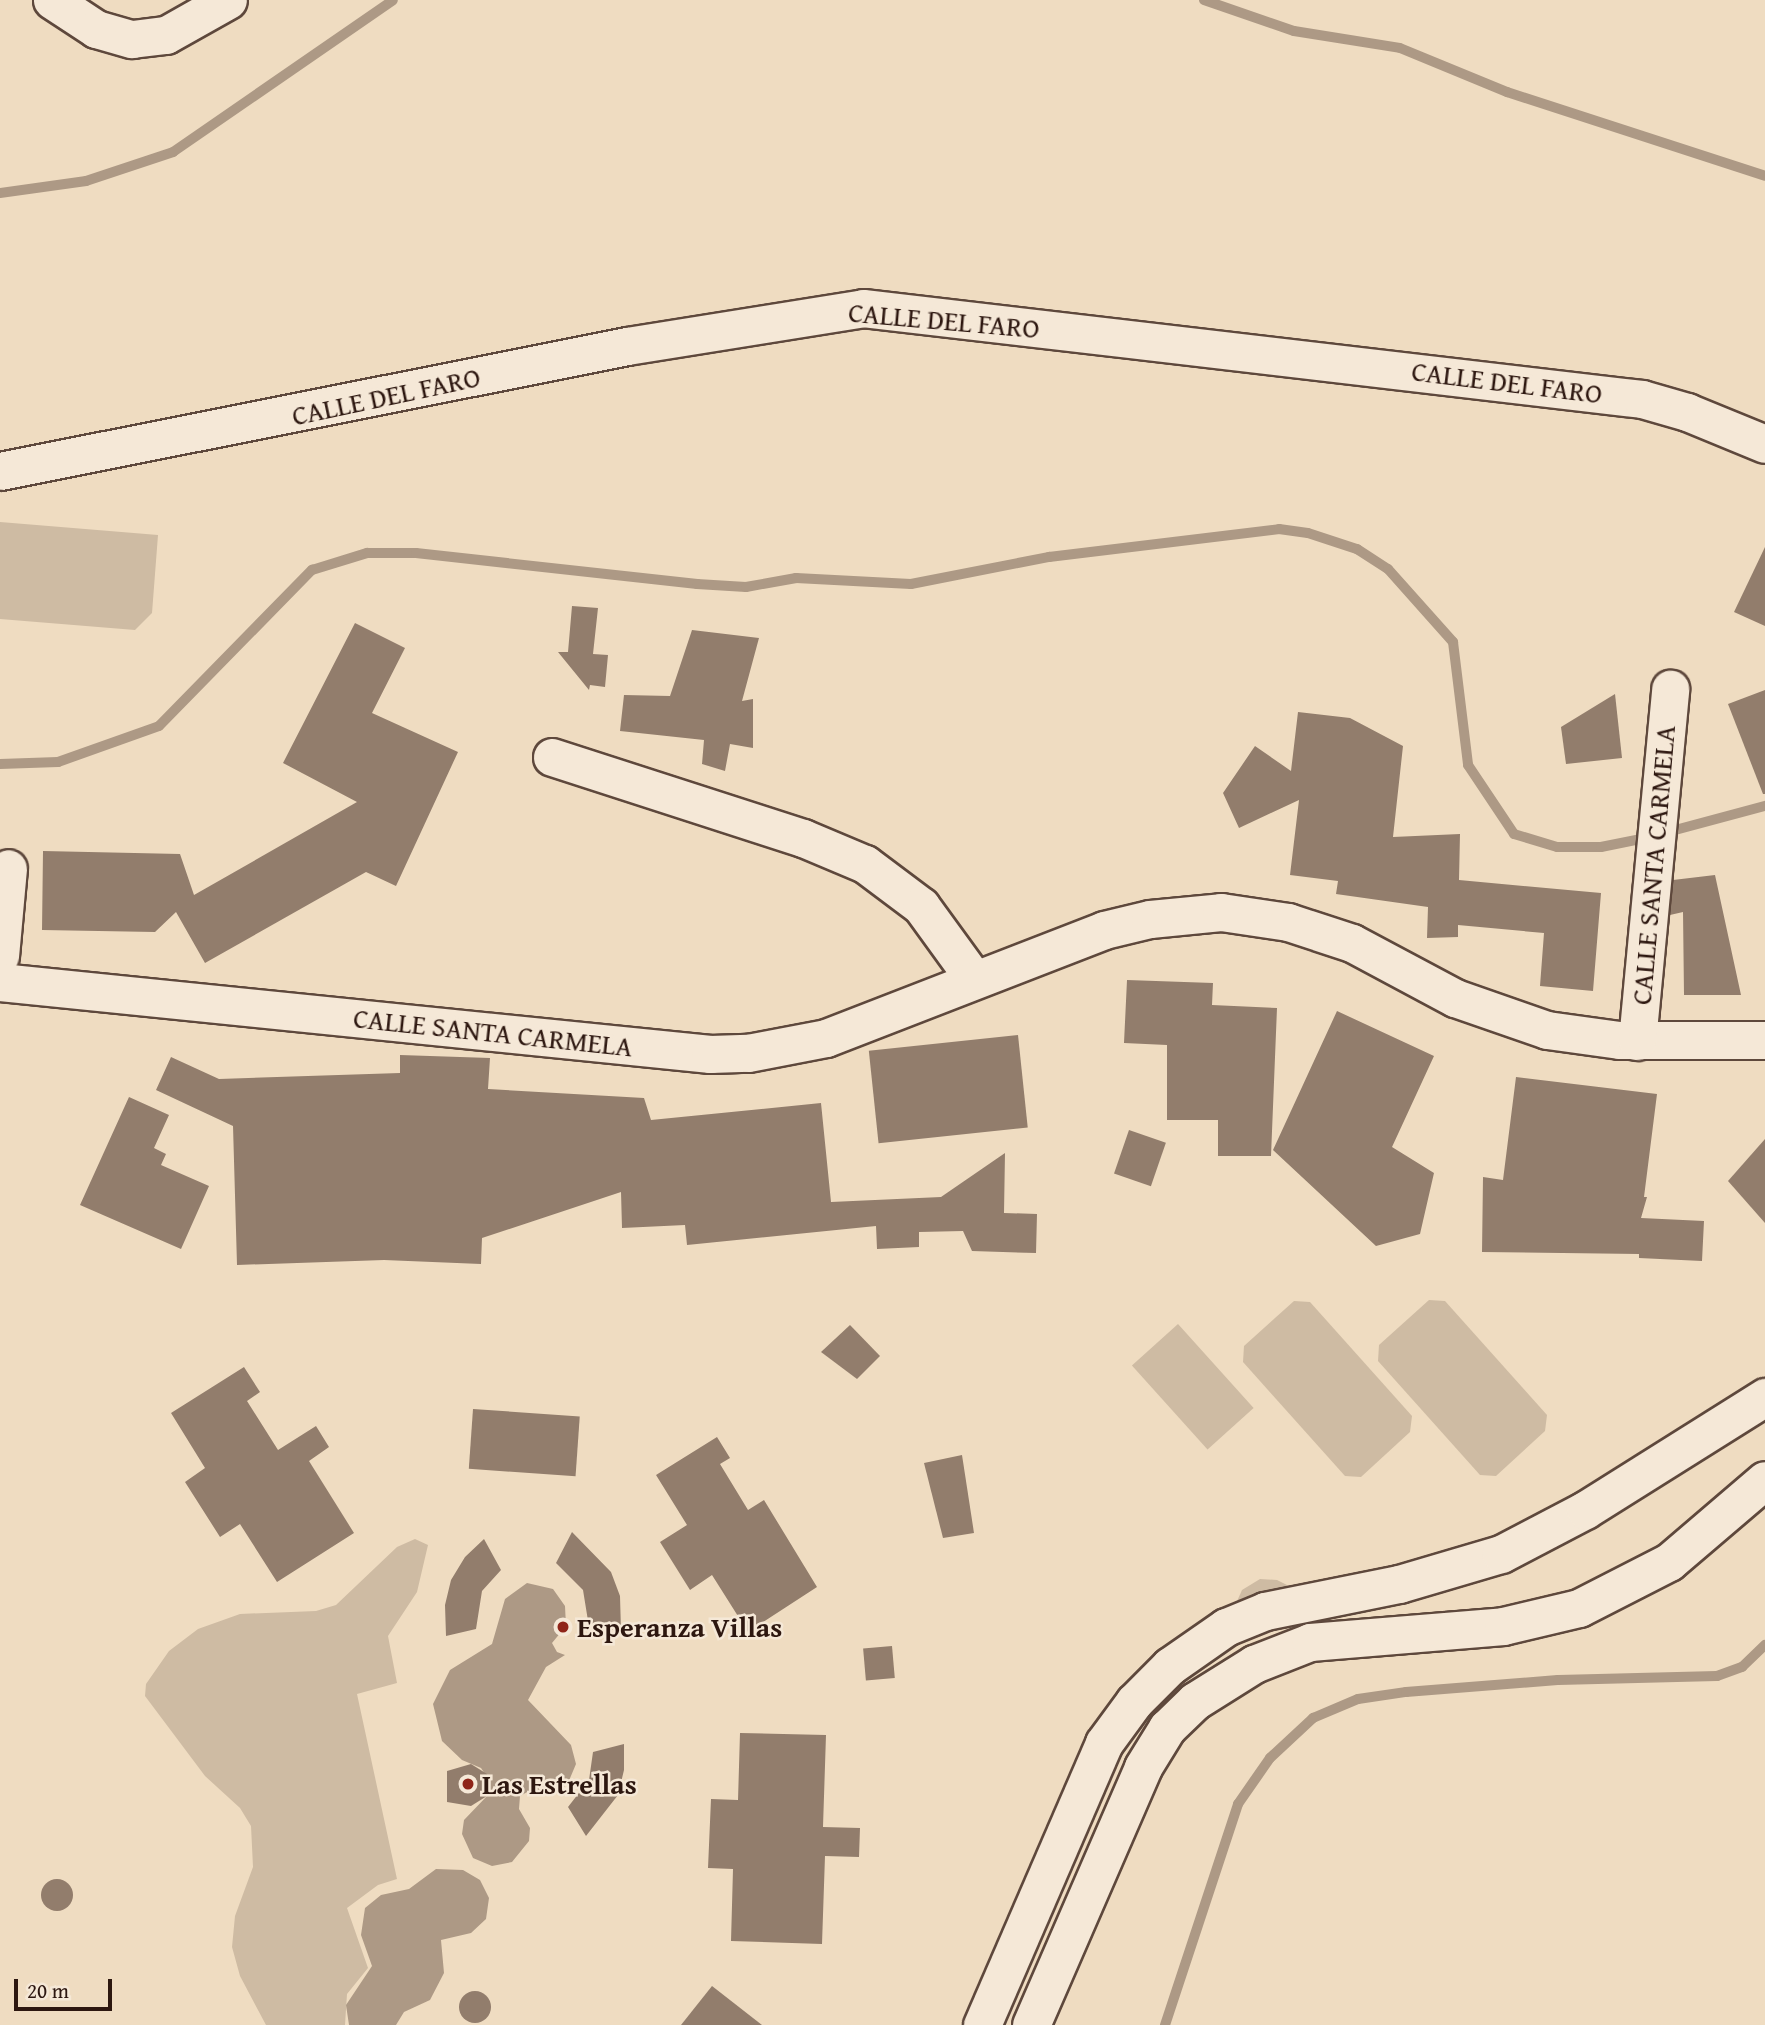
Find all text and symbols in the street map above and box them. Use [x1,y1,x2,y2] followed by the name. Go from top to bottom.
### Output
[847,295,1041,345] street label: CALLE DEL FARO
[1410,354,1604,410] street label: CALLE DEL FARO
[289,360,483,432] street label: CALLE DEL FARO
[1624,724,1682,1006] street label: CALLE SANTA CARMELA
[352,1001,634,1063] street label: CALLE SANTA CARMELA
[577,1610,782,1644] place label: Esperanza Villas
[555,1619,571,1635] marker: Esperanza Villas
[482,1767,637,1801] place label: Las Estrellas
[460,1776,476,1792] marker: Las Estrellas
[18,1966,116,2010] scale bar
[27,1975,69,2006] text: 20 m

